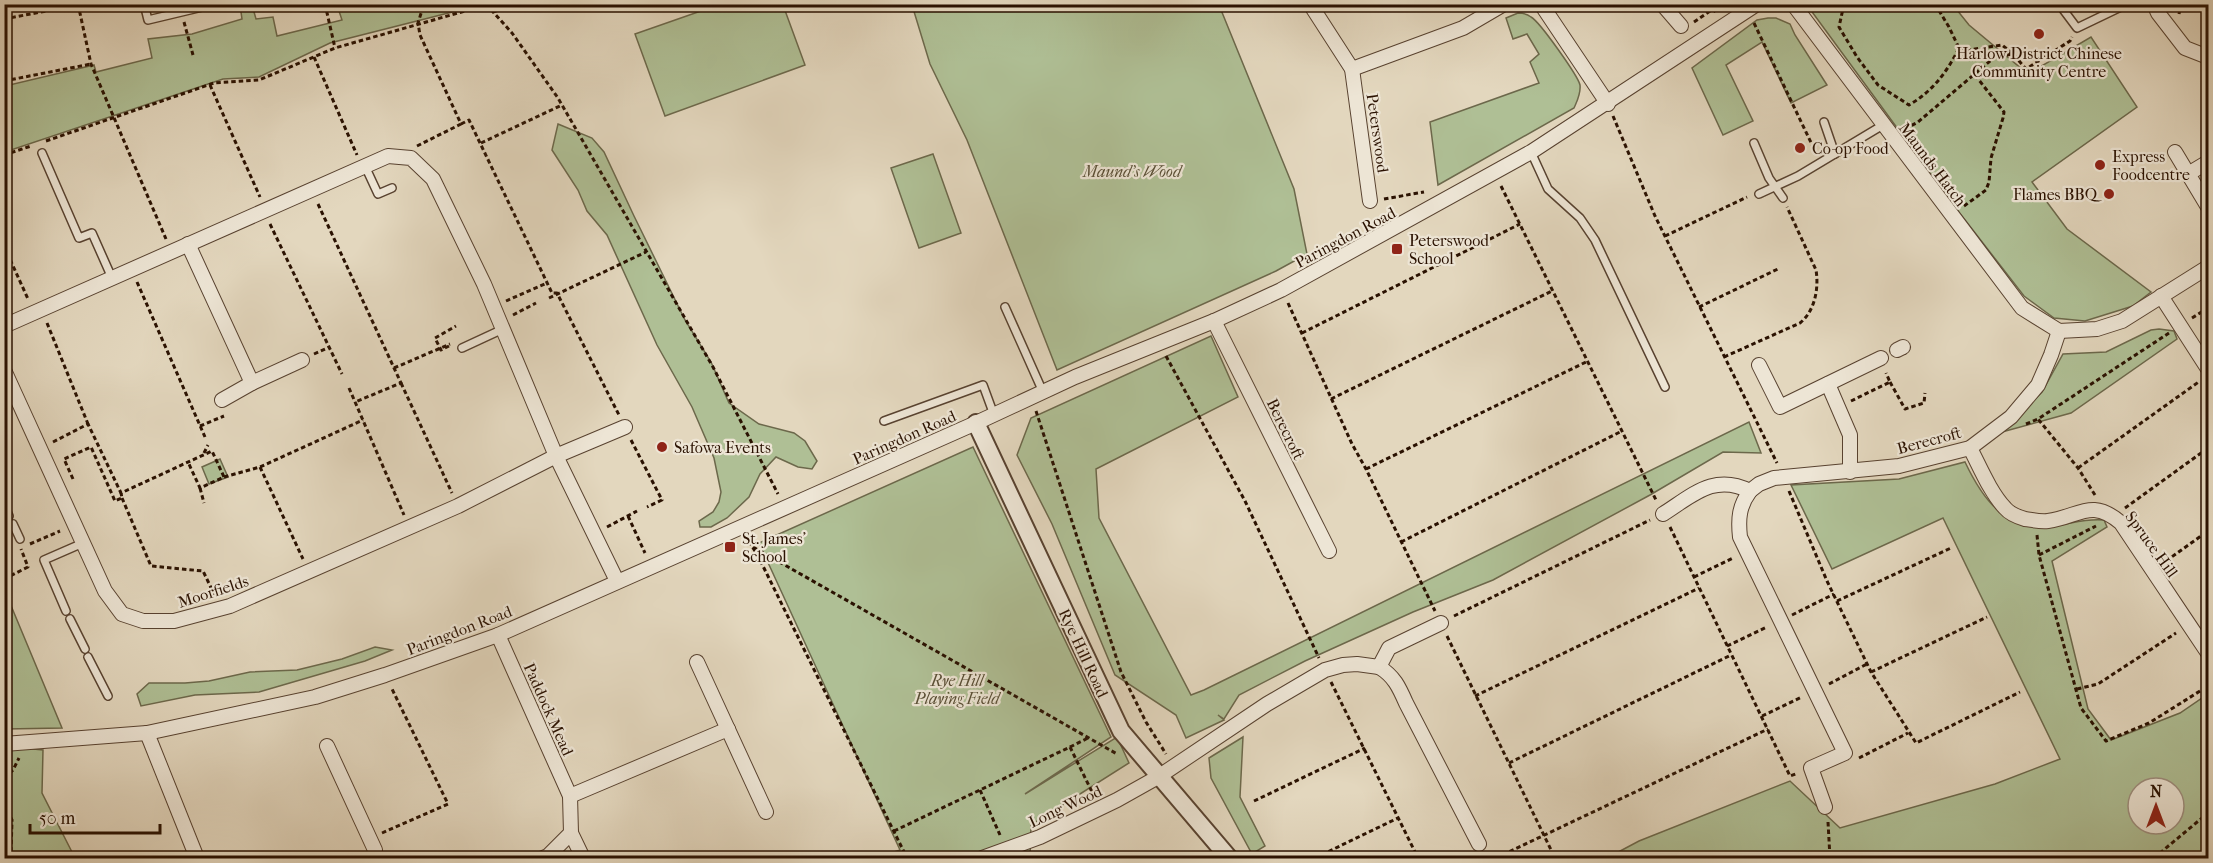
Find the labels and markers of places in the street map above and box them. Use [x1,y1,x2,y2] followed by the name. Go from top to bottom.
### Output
[2032,27,2046,41] marker: Harlow District Chinese Community Centre
[1956,44,2122,81] place label: Harlow District Chinese Community Centre
[1812,139,1889,158] place label: Co-op Food
[1793,141,1807,155] marker: Co-op Food
[2112,147,2190,184] place label: Express Foodcentre
[2093,158,2107,172] marker: Express Foodcentre
[2013,185,2103,204] place label: Flames BBQ
[2102,187,2116,201] marker: Flames BBQ
[1409,231,1489,268] place label: Peterswood School
[1390,242,1404,256] marker: Peterswood School
[674,438,771,457] place label: Safowa Events
[655,440,669,454] marker: Safowa Events
[742,529,806,566] place label: St. James' School
[723,540,737,554] marker: St. James' School

